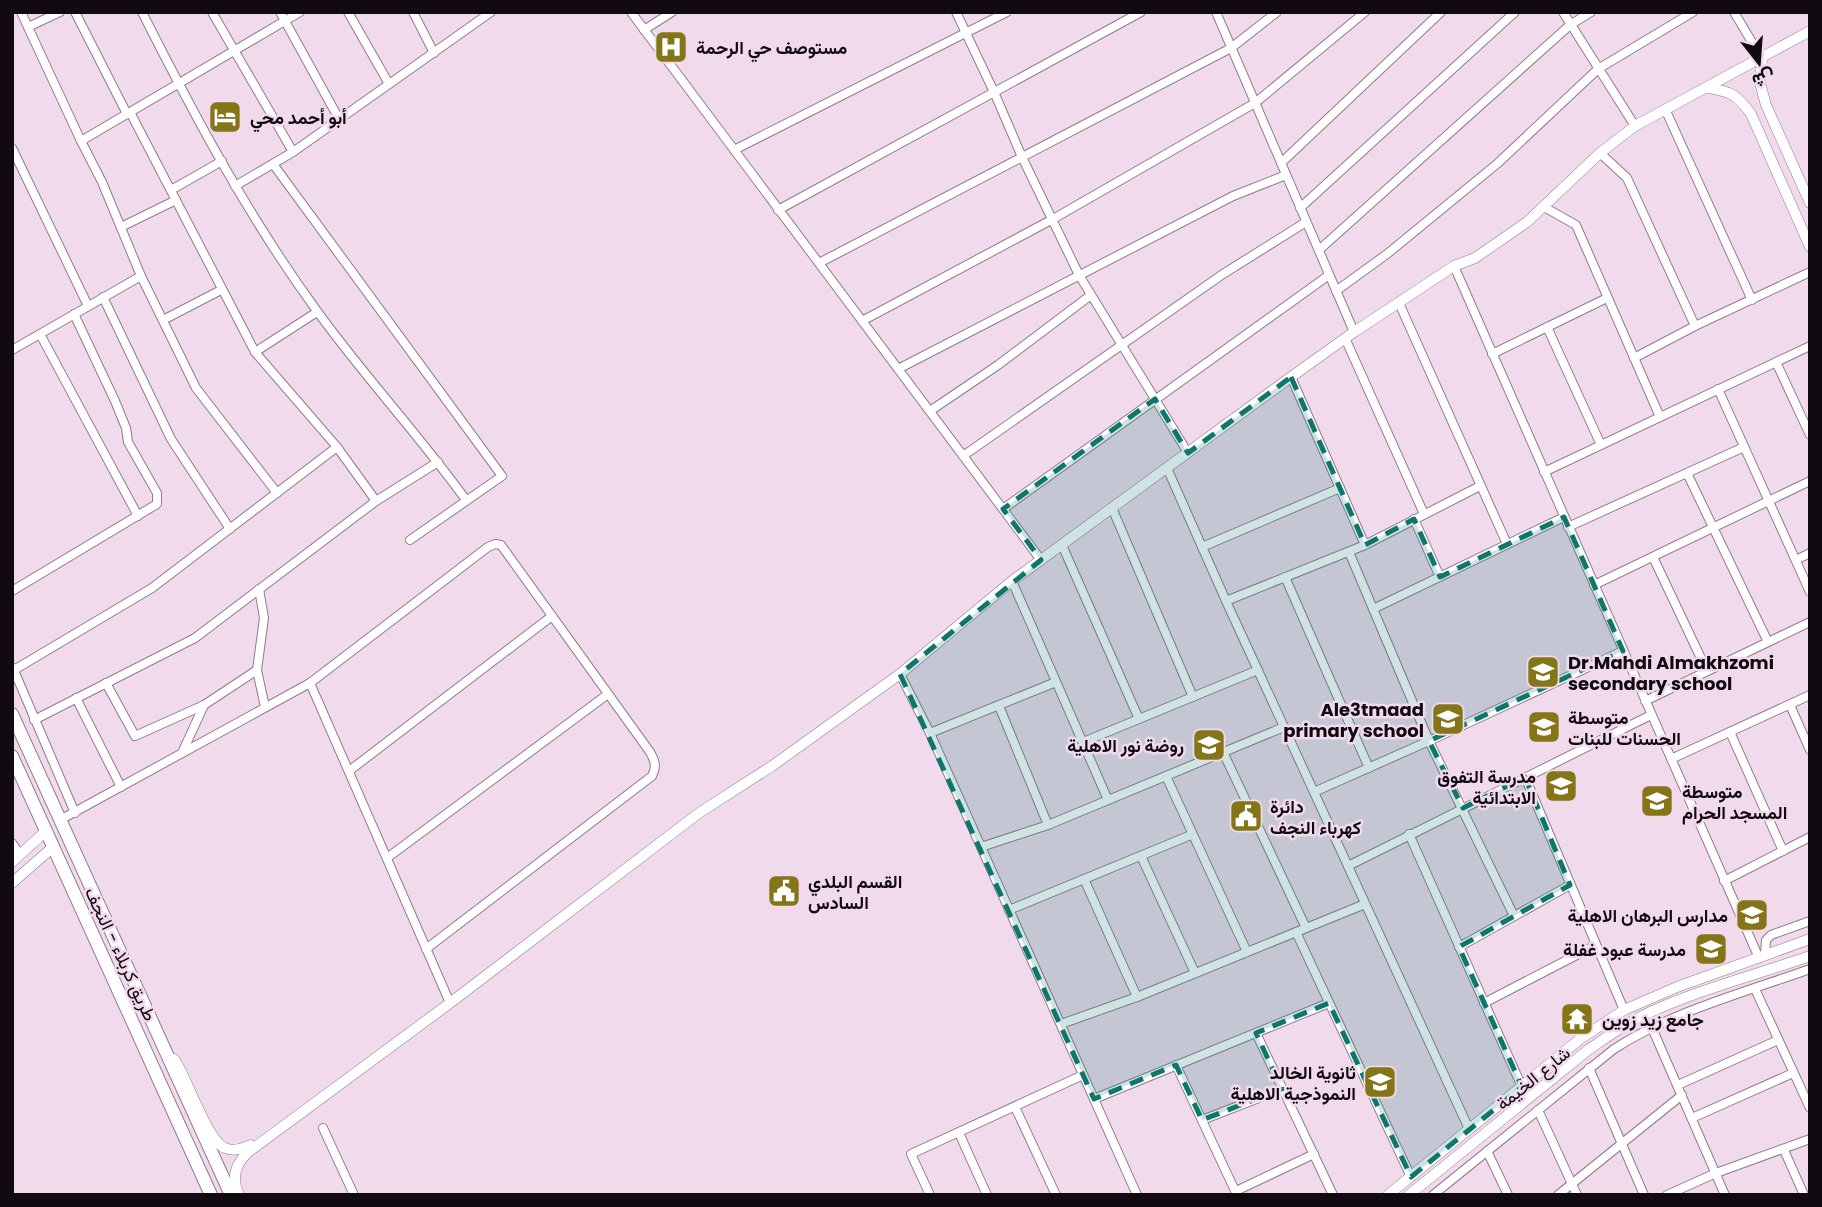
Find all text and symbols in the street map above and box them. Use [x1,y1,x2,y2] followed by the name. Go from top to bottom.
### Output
[652,28,690,66] hospital icon: مستوصف حي الرحمة
[1724,28,1794,98] north arrow
[696,35,848,63] place label: مستوصف حي الرحمة
[1749,63,1779,95] text: ش
[206,98,244,136] hotel icon: أبو أحمد محي
[250,105,347,133] place label: أبو أحمد محي
[1568,650,1774,696] place label: Dr.Mahdi Almakhzomi secondary school
[1524,653,1562,691] school or university icon: Dr.Mahdi Almakhzomi secondary school
[1283,697,1424,743] place label: Ale3tmaad primary school
[1429,700,1467,738] school or university icon: Ale3tmaad primary school
[1568,705,1681,751] place label: متوسطة الحسنات للبنات
[1525,708,1563,746] school or university icon: متوسطة الحسنات للبنات
[1190,726,1228,764] school or university icon: روضة نور الاهلية
[1067,733,1184,758] place label: روضة نور الاهلية
[1437,764,1536,810] place label: مدرسة التفوق الابتدائية
[1542,767,1580,805] school or university icon: مدرسة التفوق الابتدائية
[1682,779,1787,825] place label: متوسطة المسجد الحرام
[1638,782,1676,820] school or university icon: متوسطة المسجد الحرام
[1270,794,1361,840] place label: دائرة كهرباء النجف
[1227,797,1265,835] public building icon: دائرة كهرباء النجف
[808,869,902,915] place label: القسم البلدي السادس
[765,872,803,910] public building icon: القسم البلدي السادس
[79,883,163,1025] street label: طريق کربلاء - النجف
[1733,896,1771,934] school or university icon: مدارس البرهان الاهلية
[1567,903,1728,928] place label: مدارس البرهان الاهلية
[1692,930,1730,968] school or university icon: مدرسة عبود غفلة
[1563,937,1686,962] place label: مدرسة عبود غفلة
[1558,1000,1596,1038] temple icon: جامع زيد زوين
[1602,1007,1704,1032] place label: جامع زيد زوين
[1491,1040,1575,1116] street label: شارع الخيمة
[1230,1060,1356,1106] place label: ثانوية الخالد النموذجية الاهلية
[1361,1063,1399,1101] school or university icon: ثانوية الخالد النموذجية الاهلية

